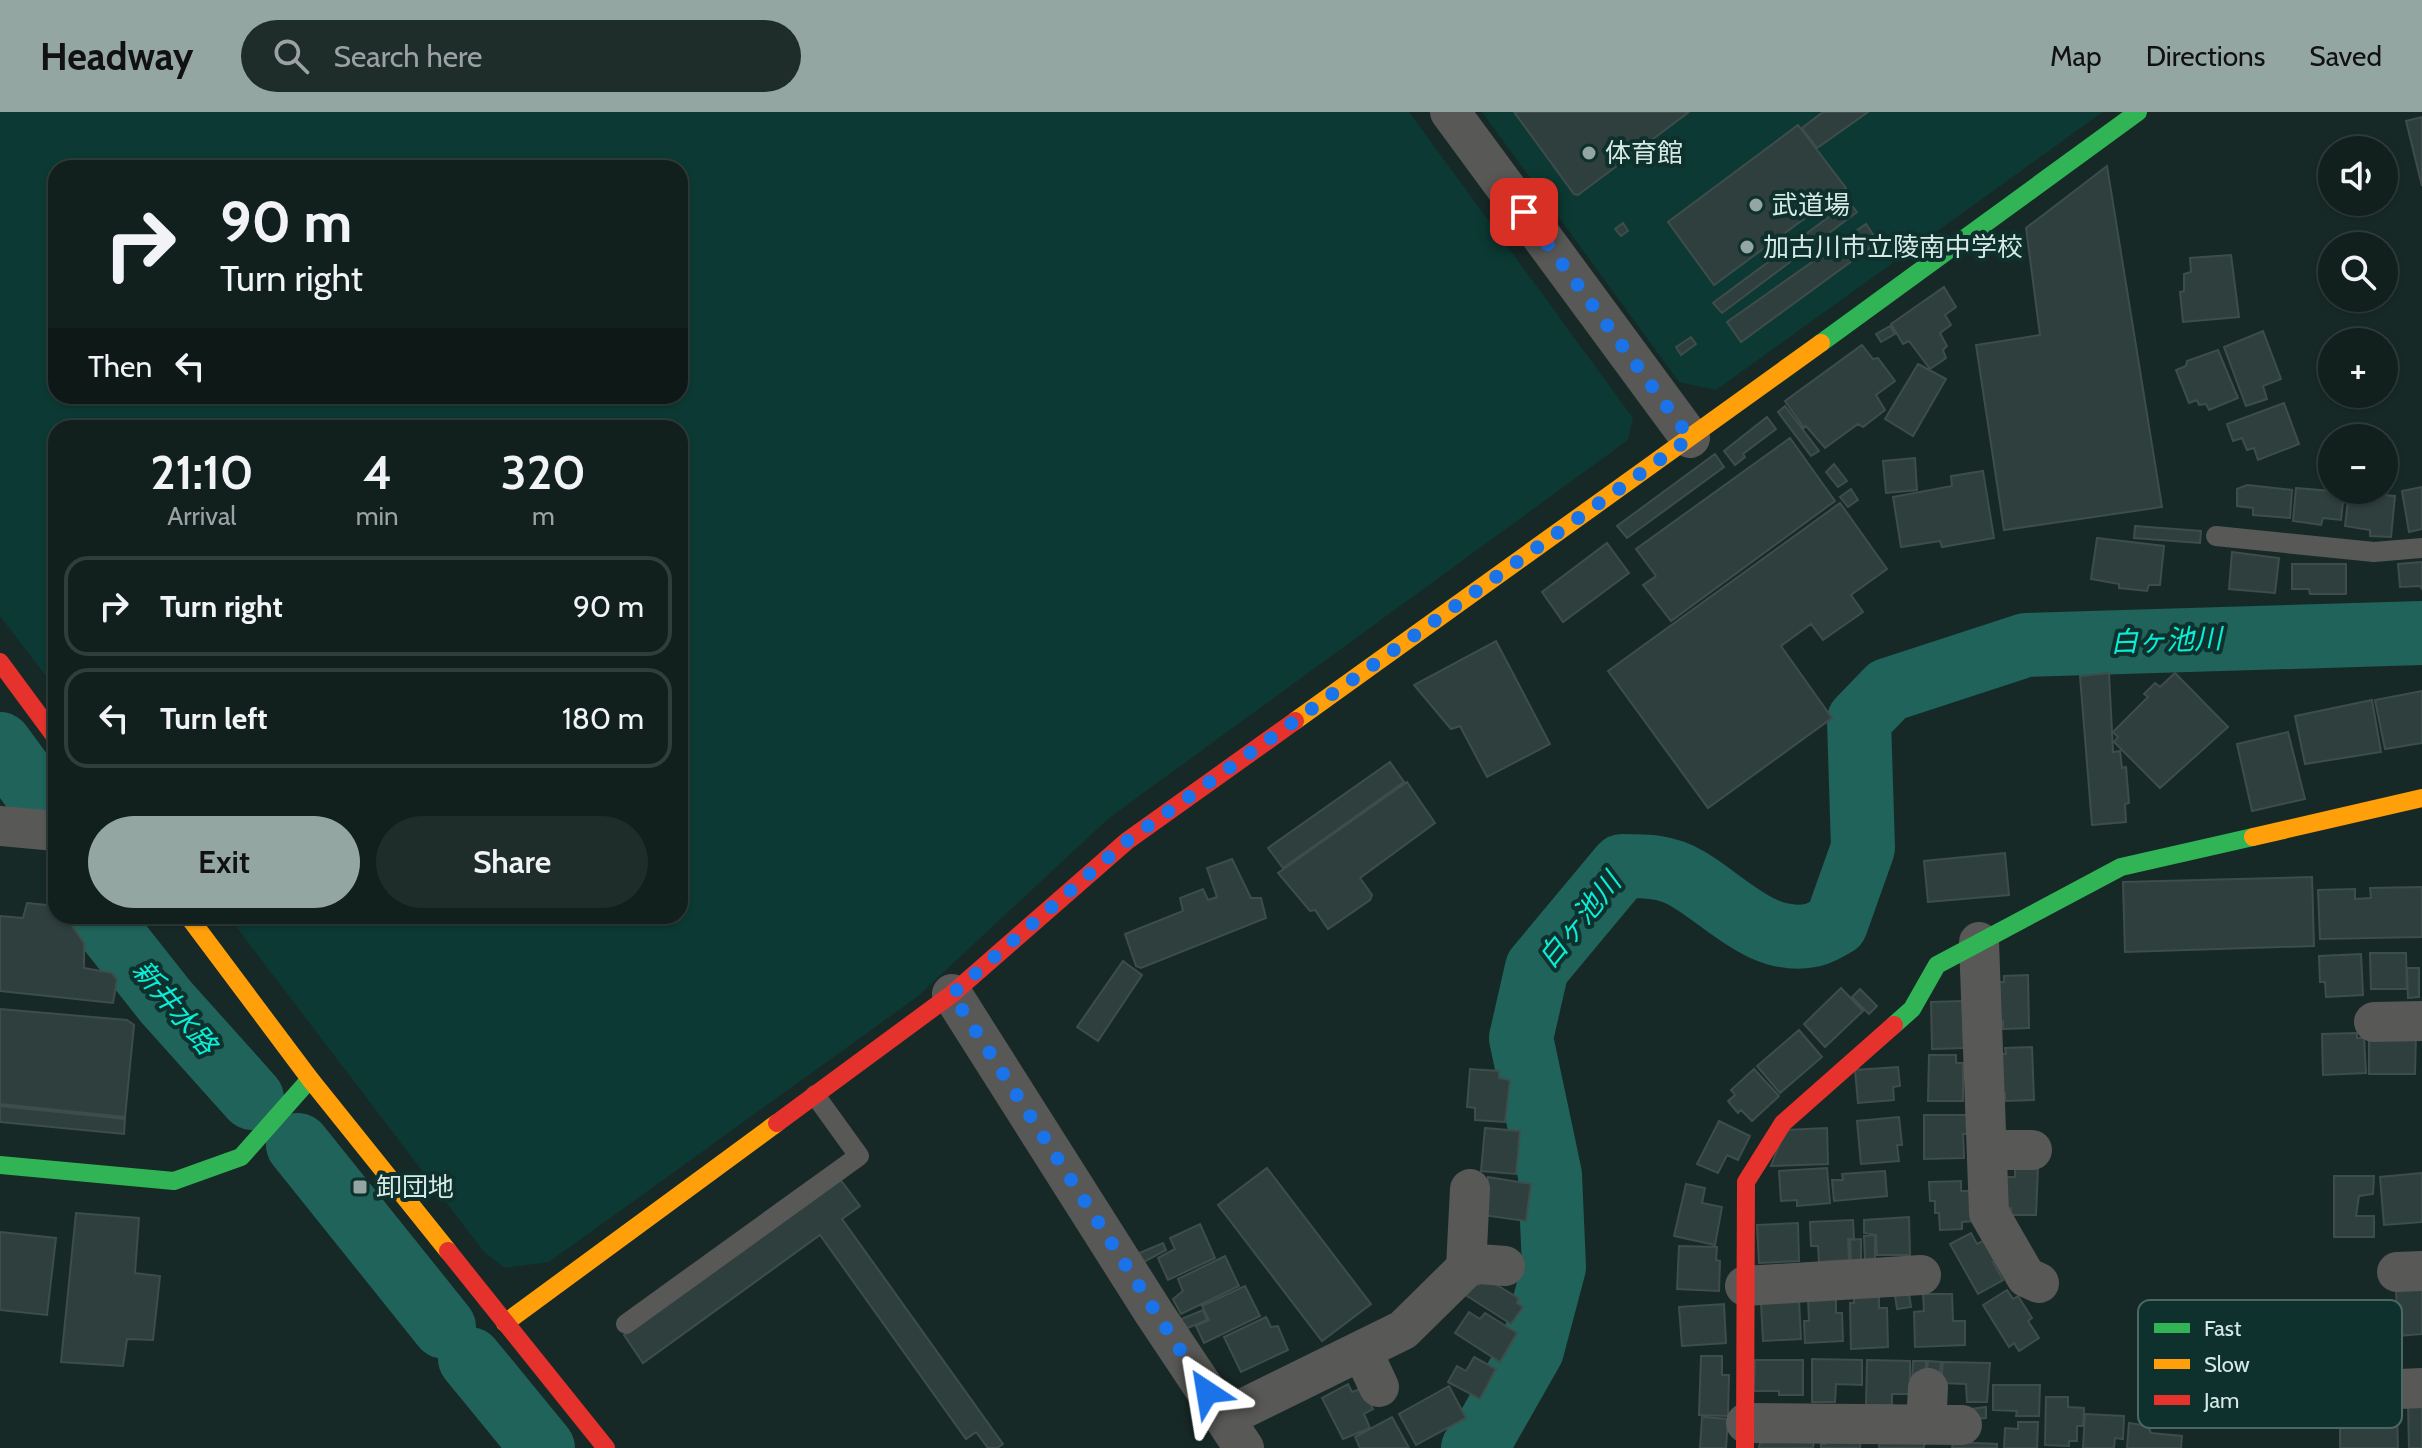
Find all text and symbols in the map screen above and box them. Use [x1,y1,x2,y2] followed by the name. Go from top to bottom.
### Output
[241,20,801,92] search box
[40,33,193,80] text: Headway
[269,34,313,78] icon: search
[333,38,482,75] text: Search here
[2050,39,2102,73] text: Map
[2146,39,2265,73] text: Directions
[2309,39,2382,73] text: Saved
[2318,136,2398,504] map controls
[2318,136,2398,216] button: sound
[1605,137,1683,169] place label: 体育館
[1580,144,1598,162] marker: 体育館
[1490,178,1558,246] pin
[220,188,352,256] text: 90 m
[1772,189,1850,221] place label: 武道場
[1502,190,1546,234] icon: arrive
[88,192,192,296] icon: right
[1747,196,1765,214] marker: 武道場
[1763,231,2023,263] place label: 加古川市立陵南中学校
[2318,232,2398,312] button: search
[1738,238,1756,256] marker: 加古川市立陵南中学校
[220,256,363,300] text: Turn right
[2318,328,2398,408] button: +
[168,344,212,388] icon: left
[88,348,152,385] text: Then
[2318,424,2398,504] button: −
[150,443,254,501] text: 21:10
[363,443,392,501] text: 4
[501,443,586,501] text: 320
[167,500,237,532] text: Arrival
[356,500,399,532] text: min
[532,500,555,532] text: m
[92,584,136,628] icon: right
[160,588,283,625] text: Turn right
[573,588,644,625] text: 90 m
[2109,621,2226,659] water label: 白ヶ池川
[92,696,136,740] icon: left
[160,700,268,737] text: Turn left
[562,700,644,737] text: 180 m
[88,816,360,908] button: Exit
[376,816,648,908] button: Share
[1531,863,1629,974] water label: 白ヶ池川
[126,953,225,1062] water label: 新井水路
[376,1171,454,1203] place label: 卸団地
[351,1178,369,1196] marker: 卸団地
[2138,1300,2402,1428] legend
[2204,1315,2242,1342] text: Fast
[1165,1350,1249,1434] position arrow
[2204,1351,2250,1378] text: Slow
[2203,1387,2239,1414] text: Jam

